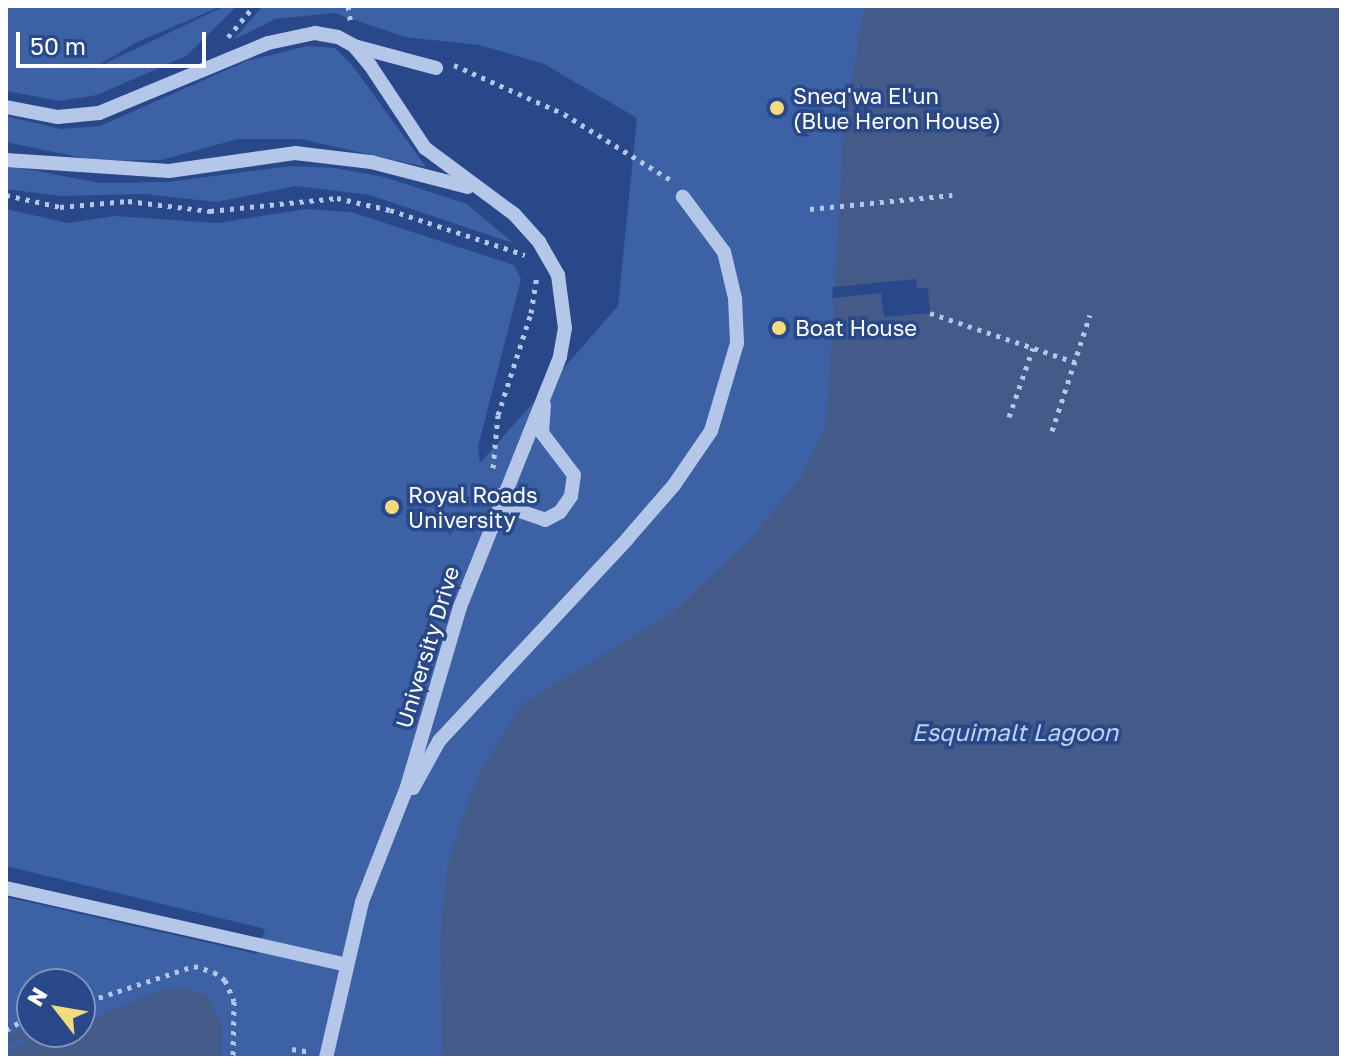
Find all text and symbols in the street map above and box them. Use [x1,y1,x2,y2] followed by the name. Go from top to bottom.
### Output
[20,16,210,66] scale bar
[30,31,86,60] text: 50 m
[793,82,1001,134] place label: Sneq'wa El'un (Blue Heron House)
[768,99,786,117] marker: Sneq'wa El'un (Blue Heron House)
[795,315,917,341] place label: Boat House
[770,319,788,337] marker: Boat House
[408,481,538,532] place label: Royal Roads University
[383,498,401,516] marker: Royal Roads University
[390,563,464,731] street label: University Drive
[912,718,1118,746] water label: Esquimalt Lagoon
[16,968,96,1048] north arrow
[21,982,53,1011] text: N

